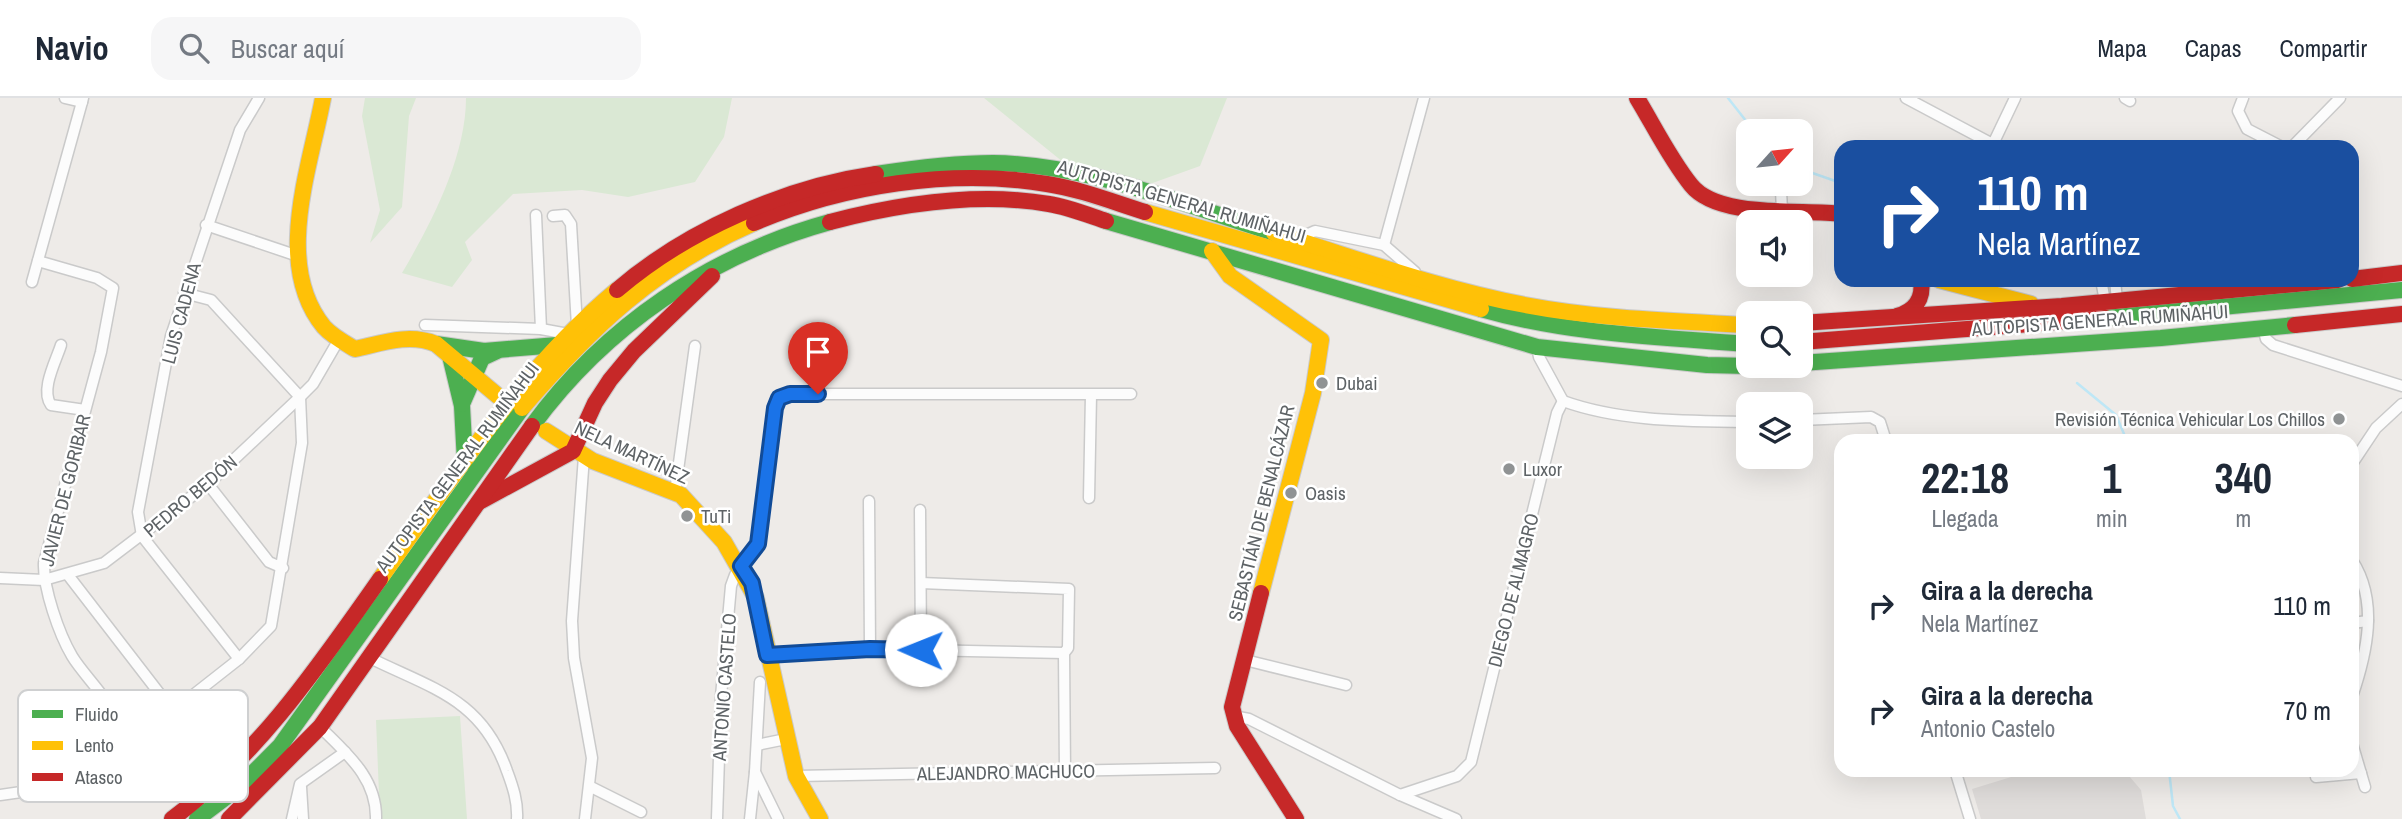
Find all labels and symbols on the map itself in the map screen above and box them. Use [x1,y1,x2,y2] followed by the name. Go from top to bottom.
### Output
[1736,119,1813,196] north arrow
[1054,153,1309,249] street label: AUTOPISTA GENERAL RUMIÑAHUI
[155,259,207,367] street label: LUIS CADENA
[1970,298,2229,342] street label: AUTOPISTA GENERAL RUMIÑAHUI
[788,322,848,394] pin
[369,357,545,578] street label: AUTOPISTA GENERAL RUMIÑAHUI
[1336,370,1378,396] place label: Dubai
[1314,375,1330,391] marker: Dubai
[1222,402,1300,624] street label: SEBASTIÁN DE BENALCÁZAR
[2055,406,2325,432] place label: Revisión Técnica Vehicular Los Chillos
[34,411,96,569] street label: JAVIER DE GORIBAR
[2331,411,2347,427] marker: Revisión Técnica Vehicular Los Chillos
[571,414,694,490] street label: NELA MARTÍNEZ
[138,449,242,543] street label: PEDRO BEDÓN
[1523,456,1563,482] place label: Luxor
[1501,461,1517,477] marker: Luxor
[1305,480,1346,506] place label: Oasis
[1283,485,1299,501] marker: Oasis
[701,503,731,529] place label: TuTi
[679,508,695,524] marker: TuTi
[1481,510,1545,670] street label: DIEGO DE ALMAGRO
[706,612,742,763] street label: ANTONIO CASTELO
[884,613,958,687] position arrow
[18,690,248,802] legend
[75,701,118,727] text: Fluido
[75,732,114,758] text: Lento
[916,757,1095,787] street label: ALEJANDRO MACHUCO
[74,764,123,790] text: Atasco

